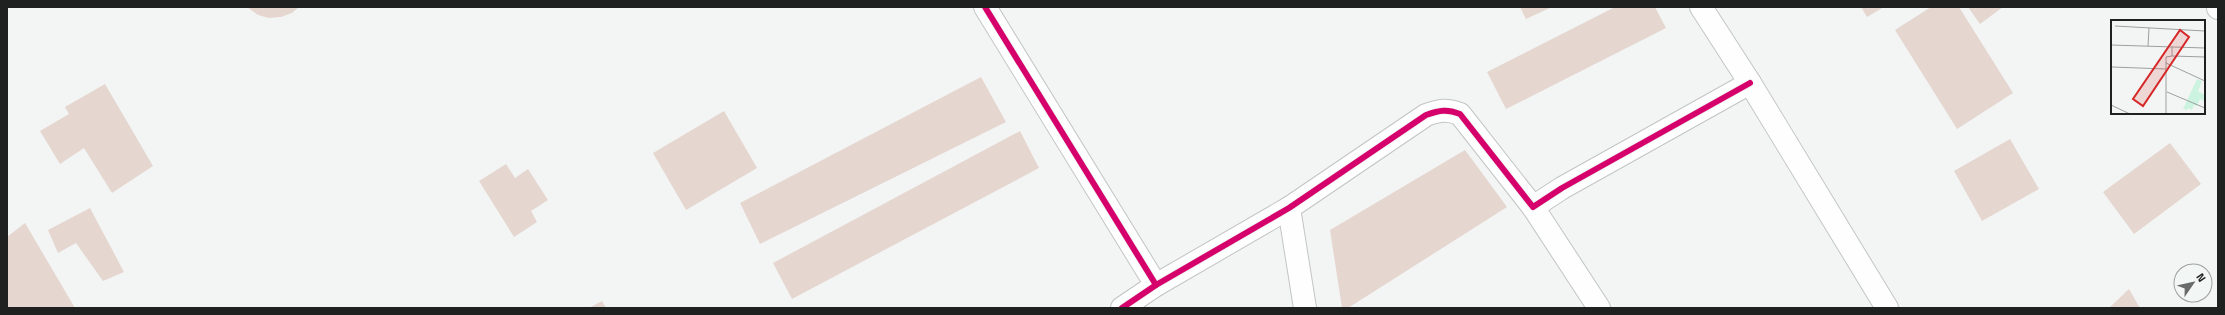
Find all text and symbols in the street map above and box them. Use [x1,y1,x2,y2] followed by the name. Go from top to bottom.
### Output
[2111,20,2205,114] inset map
[2173,263,2213,303] north arrow
[2193,270,2210,285] text: N

